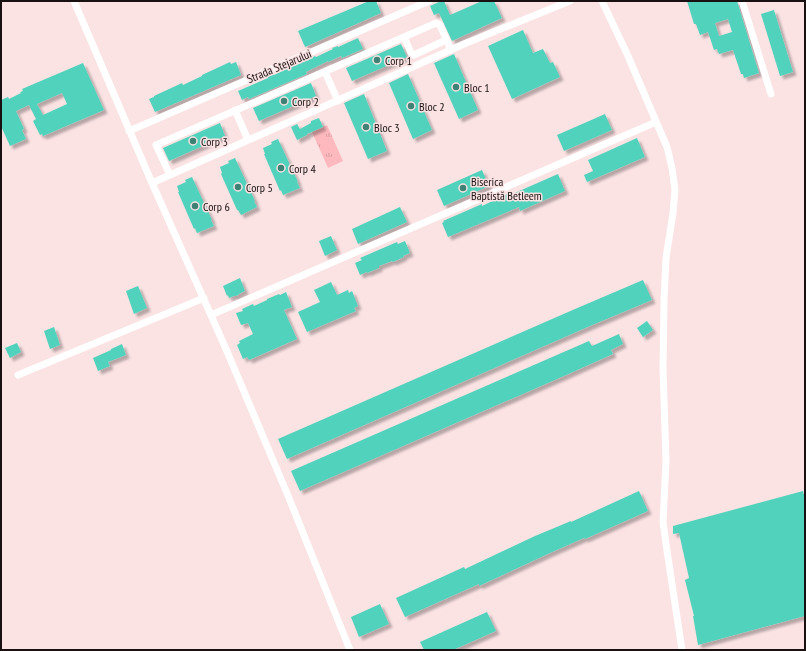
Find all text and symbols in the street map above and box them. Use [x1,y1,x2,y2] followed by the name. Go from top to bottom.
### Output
[244,46,314,86] street label: Strada Stejarului
[385,53,412,68] place label: Corp 1
[372,55,382,65] marker: Corp 1
[464,80,490,95] place label: Bloc 1
[451,82,461,92] marker: Bloc 1
[292,94,319,109] place label: Corp 2
[279,96,289,106] marker: Corp 2
[419,99,445,114] place label: Bloc 2
[406,101,416,111] marker: Bloc 2
[374,120,400,135] place label: Bloc 3
[361,122,371,132] marker: Bloc 3
[201,134,228,149] place label: Corp 3
[188,136,198,146] marker: Corp 3
[289,161,316,176] place label: Corp 4
[276,163,286,173] marker: Corp 4
[471,174,542,203] place label: Biserica Baptistă Betleem
[246,180,273,195] place label: Corp 5
[233,182,243,192] marker: Corp 5
[458,183,468,193] marker: Biserica Baptistă Betleem
[203,199,230,214] place label: Corp 6
[190,201,200,211] marker: Corp 6

